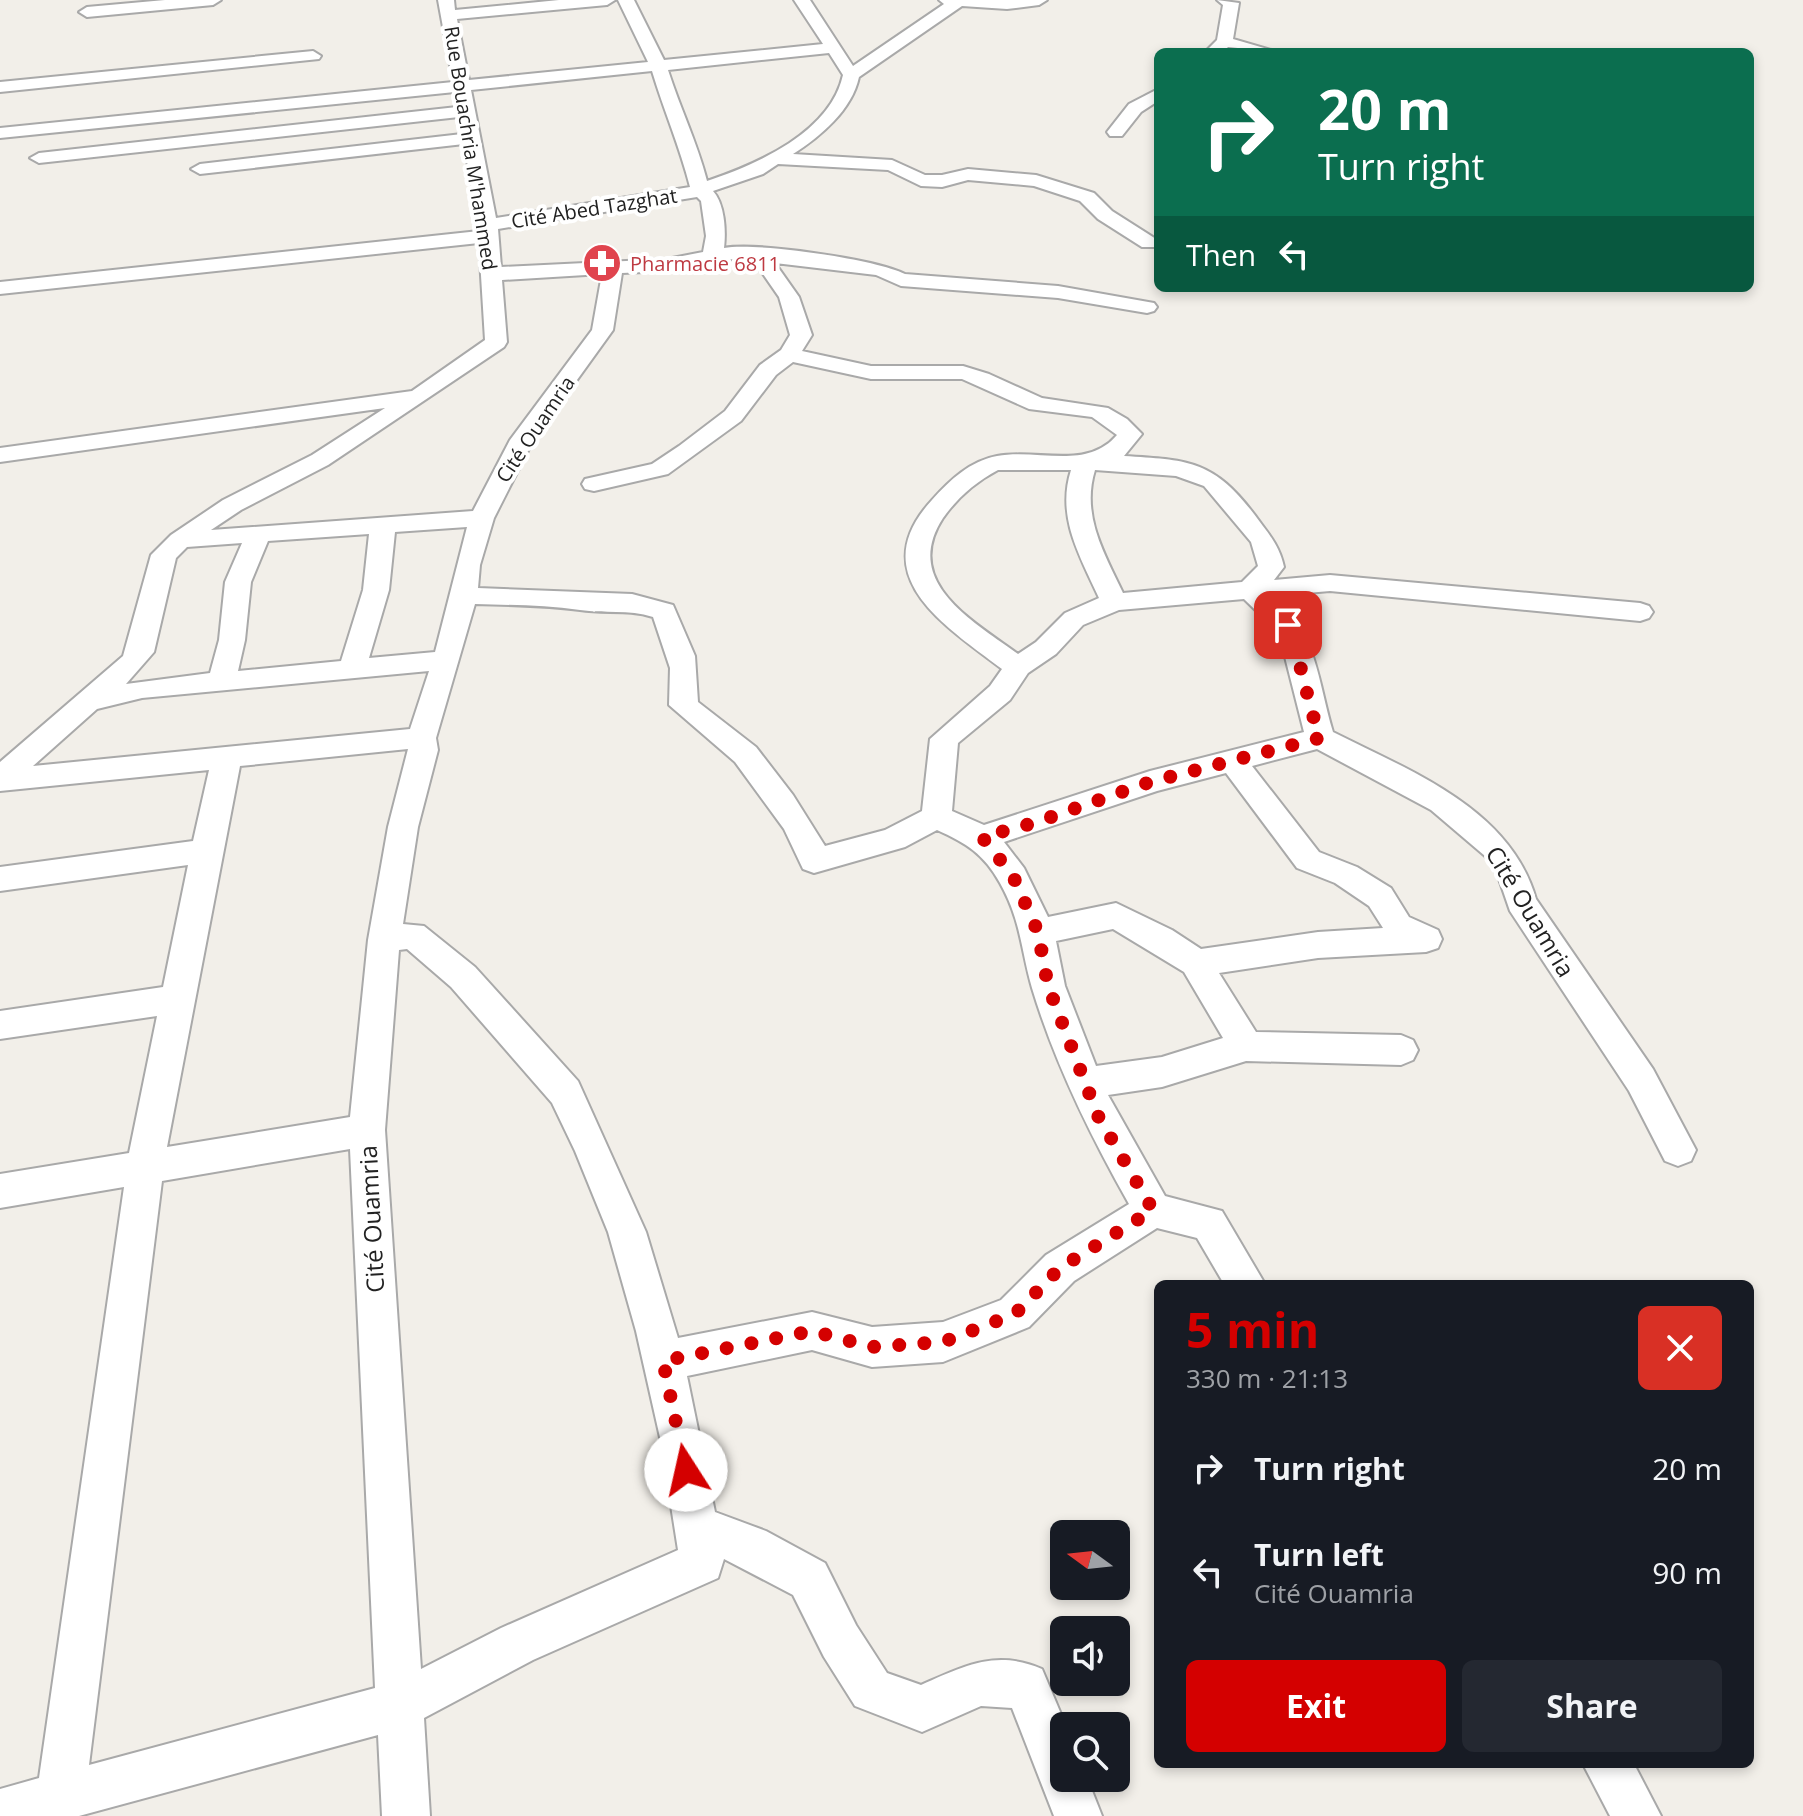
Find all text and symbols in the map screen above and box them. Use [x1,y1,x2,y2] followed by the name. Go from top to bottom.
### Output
[438,24,504,272] street label: Rue Bouachria M'hammed
[1318,70,1452,146] text: 20 m
[1186,80,1290,184] icon: right
[1318,142,1484,191] text: Turn right
[509,182,679,234] street label: Cité Abed Tazghat
[1272,232,1316,276] icon: left
[1186,234,1256,275] text: Then
[581,242,623,284] pharmacy icon: Pharmacie 6811
[630,250,780,277] place label: Pharmacie 6811
[489,370,581,488] street label: Cité Ouamria
[1254,591,1322,659] pin
[1266,603,1310,647] icon: arrive
[1479,839,1583,983] street label: Cité Ouamria
[351,1144,391,1294] street label: Cité Ouamria
[1186,1297,1319,1362] text: 5 min
[1638,1306,1722,1390] button: close
[1186,1360,1348,1396] text: 330 m · 21:13
[644,1428,728,1512] position arrow
[1186,1446,1230,1490] icon: right
[1254,1448,1405,1489] text: Turn right
[1652,1448,1722,1489] text: 20 m
[1050,1520,1130,1600] north arrow
[1050,1520,1130,1792] map controls
[1254,1534,1384,1575] text: Turn left
[1186,1550,1230,1594] icon: left
[1652,1552,1722,1593] text: 90 m
[1254,1575,1414,1611] text: Cité Ouamria
[1050,1616,1130,1696] button: sound
[1186,1660,1446,1752] button: Exit
[1462,1660,1722,1752] button: Share
[1050,1712,1130,1792] button: search

